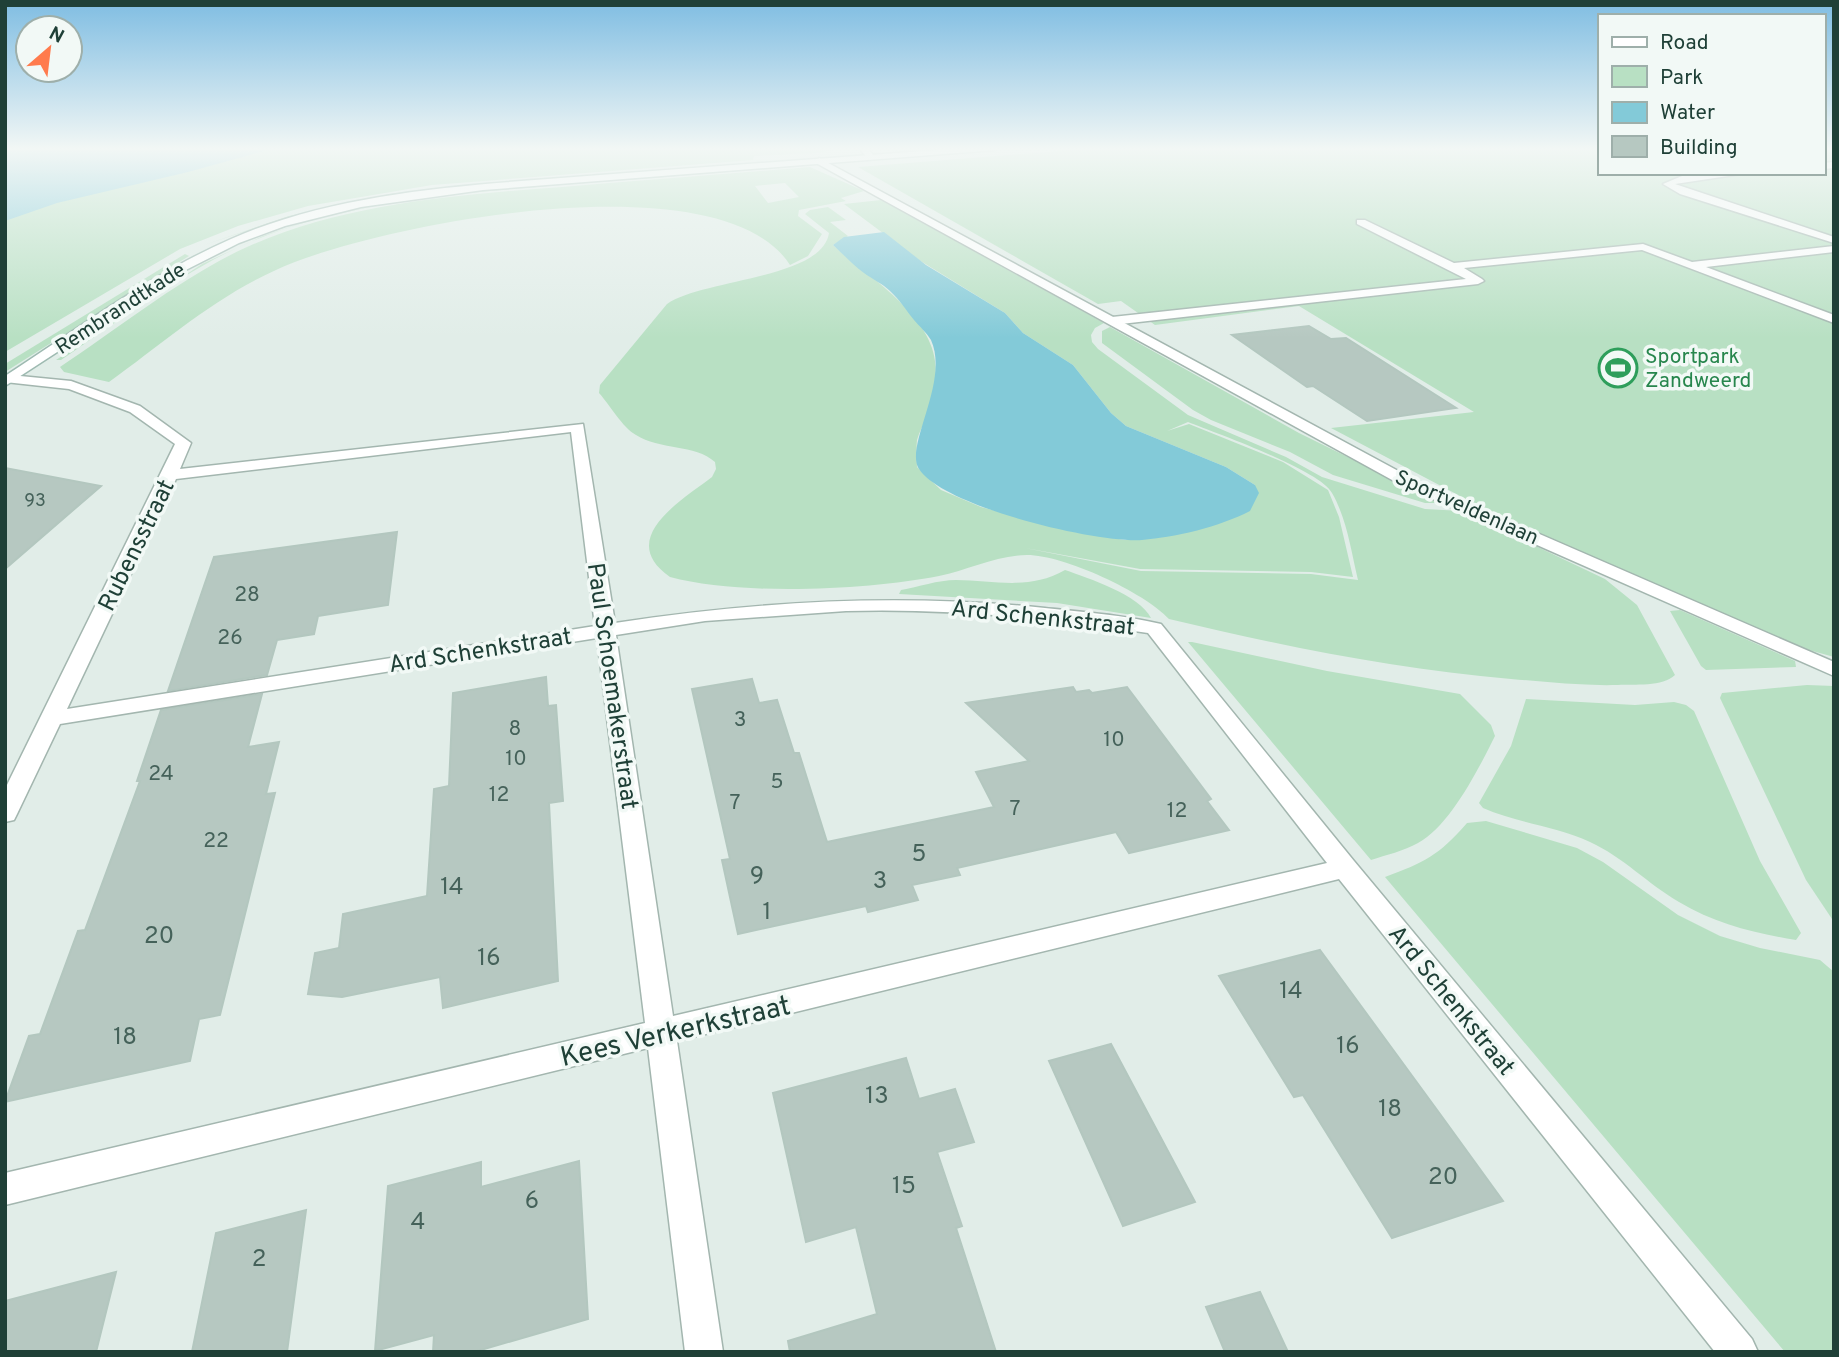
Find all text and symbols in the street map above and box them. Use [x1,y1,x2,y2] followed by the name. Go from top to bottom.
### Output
[14,14,84,84] north arrow
[1598,14,1825,175] legend
[44,22,68,50] text: N
[1660,30,1709,57] text: Road
[1660,65,1703,92] text: Park
[1660,100,1715,127] text: Water
[1660,135,1738,162] text: Building
[51,257,191,361] street label: Rembrandtkade
[1645,344,1751,395] place label: Sportpark Zandweerd
[1597,347,1639,389] sports icon: Sportpark Zandweerd
[1390,465,1543,552] street label: Sportveldenlaan
[93,475,183,617] street label: Rubensstraat
[24,490,46,513] house number: 93
[579,561,643,812] street label: Paul Schoemakerstraat
[234,582,260,609] house number: 28
[949,594,1136,644] street label: Ard Schenkstraat
[387,623,574,681] street label: Ard Schenkstraat
[217,625,243,652] house number: 26
[734,707,746,734] house number: 3
[509,716,521,743] house number: 8
[1103,727,1125,754] house number: 10
[505,746,527,773] house number: 10
[148,761,174,788] house number: 24
[770,769,784,796] house number: 5
[489,782,509,809] house number: 12
[730,790,741,817] house number: 7
[1010,796,1021,823] house number: 7
[1167,798,1187,825] house number: 12
[203,828,229,855] house number: 22
[912,840,926,870] house number: 5
[750,862,764,892] house number: 9
[873,867,887,897] house number: 3
[440,873,464,903] house number: 14
[763,898,771,928] house number: 1
[1381,920,1520,1083] street label: Ard Schenkstraat
[144,922,174,952] house number: 20
[477,944,501,974] house number: 16
[1279,977,1303,1007] house number: 14
[557,989,794,1077] street label: Kees Verkerkstraat
[113,1023,137,1053] house number: 18
[1336,1032,1360,1062] house number: 16
[865,1082,889,1112] house number: 13
[1378,1095,1402,1125] house number: 18
[1428,1163,1458,1193] house number: 20
[892,1172,916,1202] house number: 15
[525,1187,539,1217] house number: 6
[411,1208,425,1238] house number: 4
[252,1245,266,1275] house number: 2

